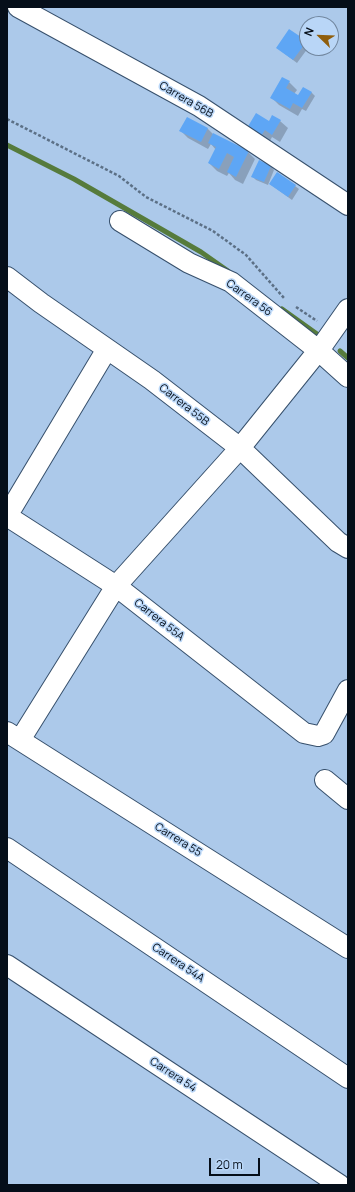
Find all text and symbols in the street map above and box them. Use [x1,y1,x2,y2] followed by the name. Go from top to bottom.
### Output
[299,16,339,56] north arrow
[300,25,317,38] text: N
[157,79,215,121] street label: Carrera 56B
[223,277,275,319] street label: Carrera 56
[156,381,212,429] street label: Carrera 55B
[131,596,187,644] street label: Carrera 55A
[152,820,204,860] street label: Carrera 55
[149,941,207,985] street label: Carrera 54A
[147,1055,199,1095] street label: Carrera 54
[211,1150,262,1176] scale bar
[216,1156,243,1173] text: 20 m

